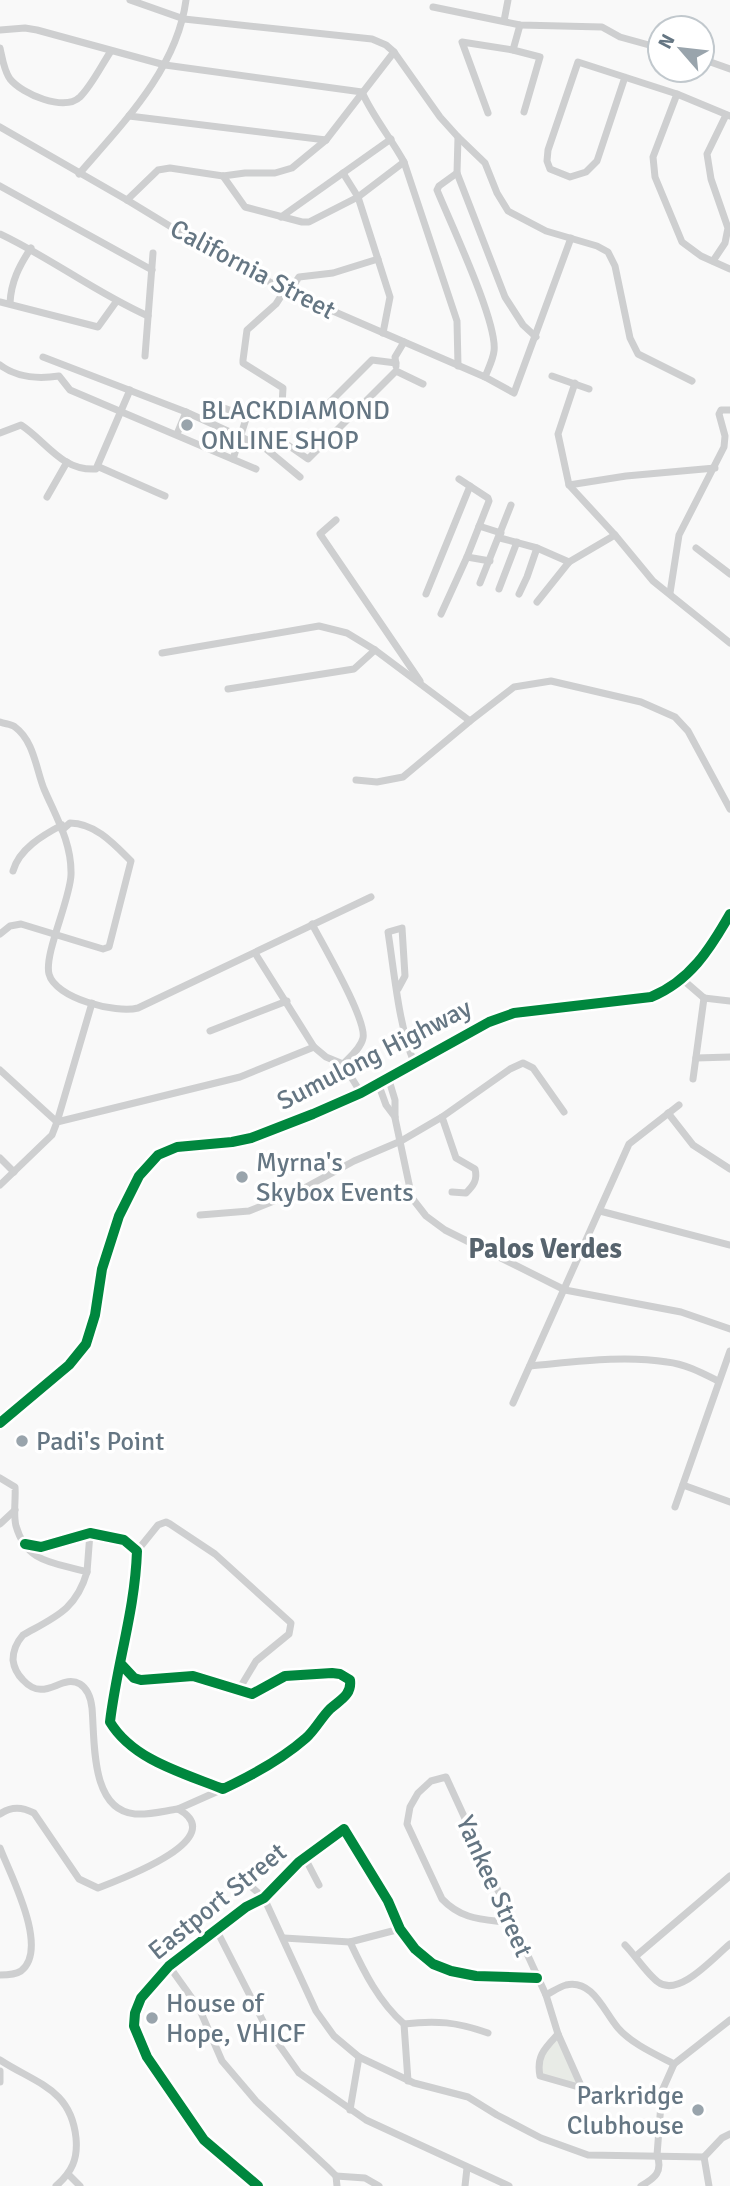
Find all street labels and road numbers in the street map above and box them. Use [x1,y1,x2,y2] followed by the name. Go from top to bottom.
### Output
[164,213,341,327] street label: California Street
[272,992,477,1118] street label: Sumulong Highway
[449,1811,539,1962] street label: Yankee Street
[142,1836,293,1967] street label: Eastport Street

